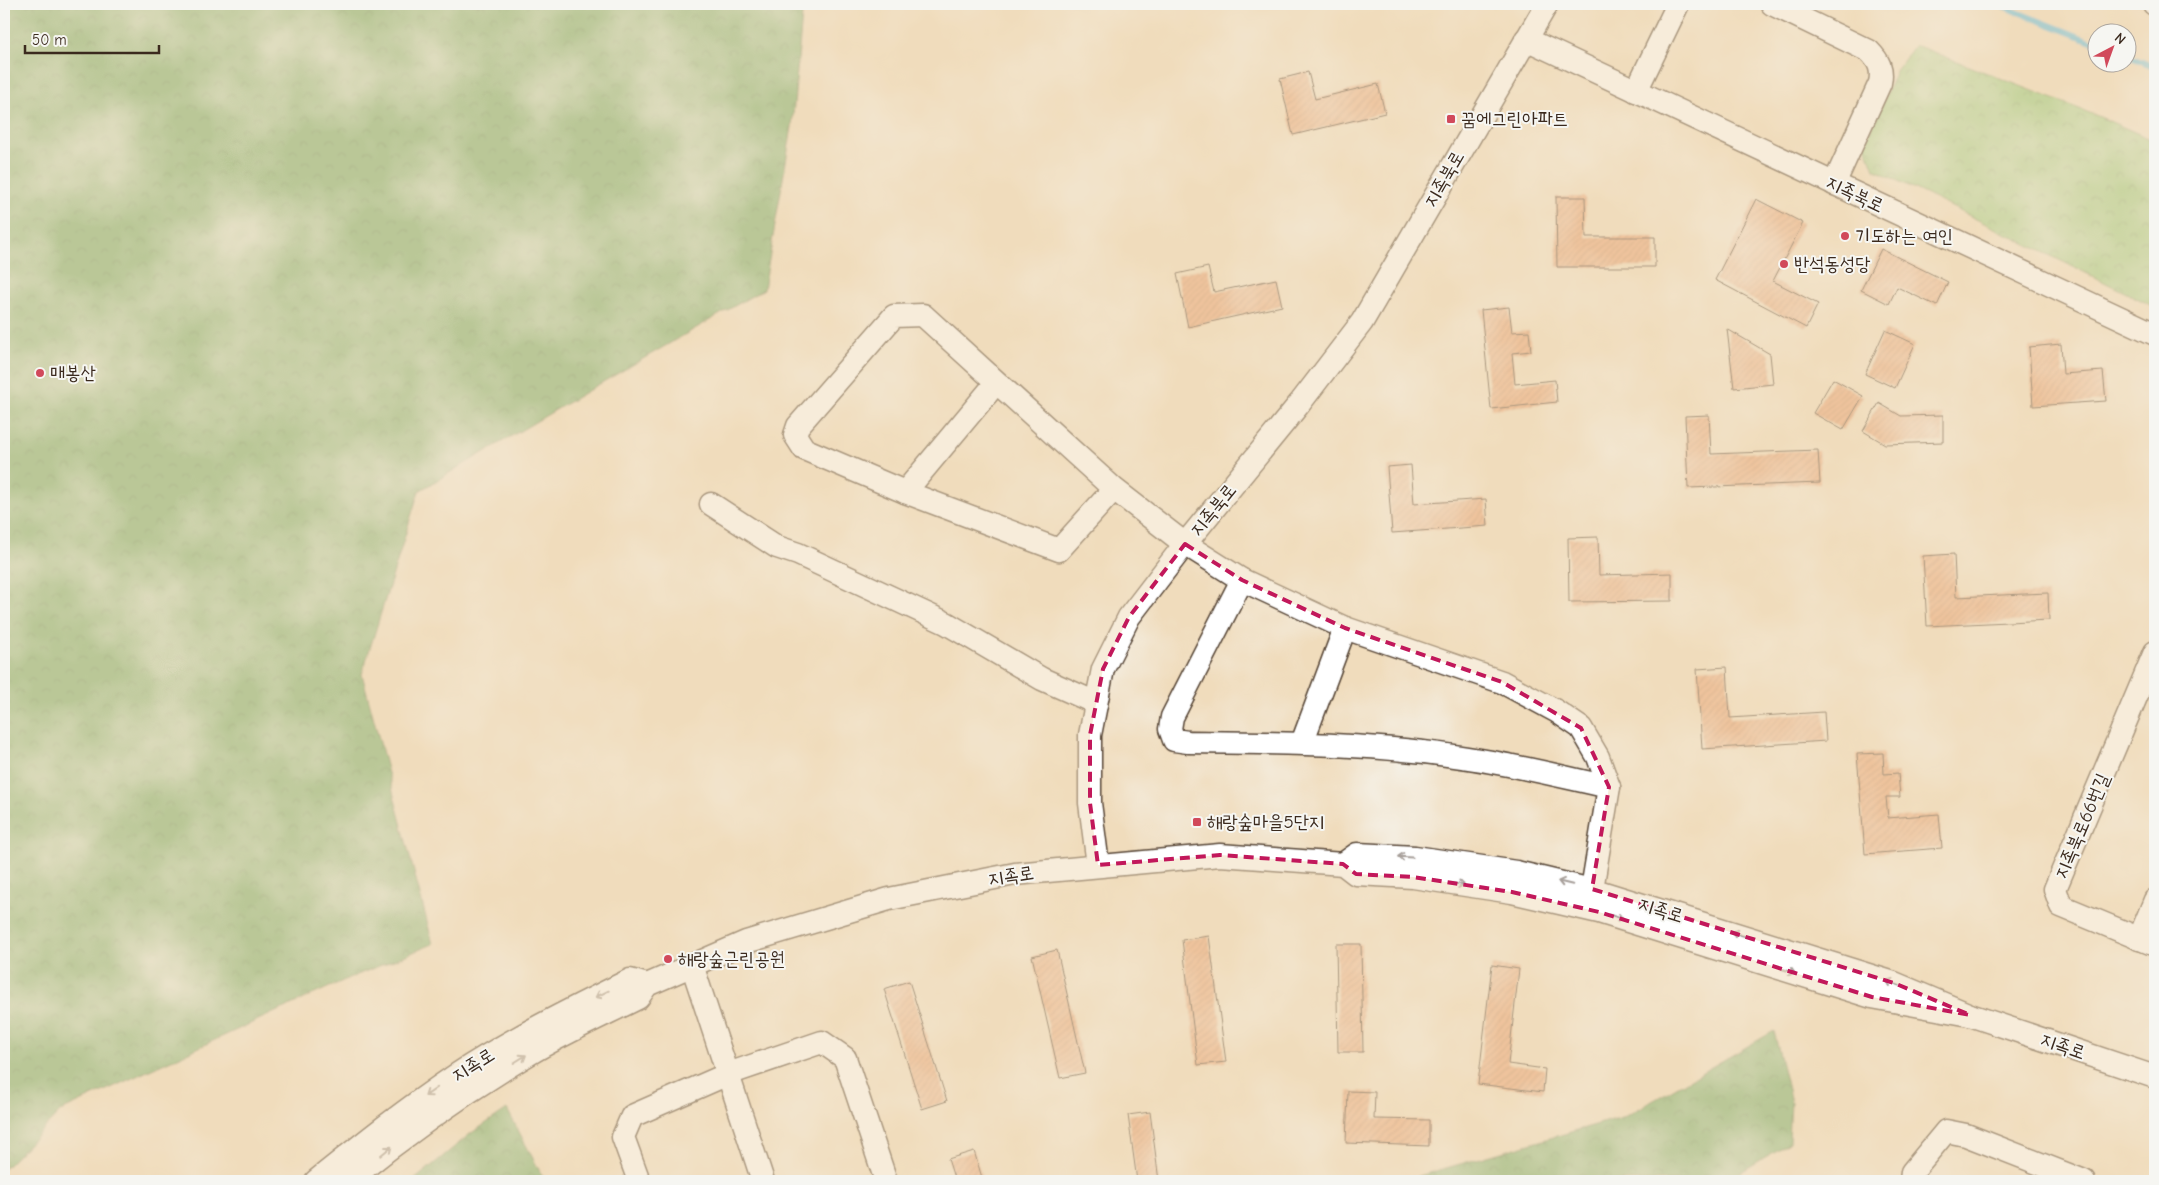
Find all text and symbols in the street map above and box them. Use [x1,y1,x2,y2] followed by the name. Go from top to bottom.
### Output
[25,22,159,54] scale bar
[2086,22,2136,72] north arrow
[2111,29,2129,48] text: N
[32,31,67,49] text: 50 m
[1461,108,1568,130] place label: 꿈에그린아파트
[1445,113,1457,125] marker: 꿈에그린아파트
[1419,147,1469,211] street label: 지족북로
[1823,171,1887,217] street label: 지족북로
[1855,225,1953,247] place label: 기도하는 여인
[1839,230,1851,242] marker: 기도하는 여인
[1794,253,1870,275] place label: 반석동성당
[1778,258,1790,270] marker: 반석동성당
[50,362,96,384] place label: 매봉산
[34,367,46,379] marker: 매봉산
[1185,479,1241,541] street label: 지족북로
[2050,770,2114,882] street label: 지족북로66번길
[1207,811,1324,833] place label: 해랑숲마을5단지
[1191,816,1203,828] marker: 해랑숲마을5단지
[1397,852,1413,861] one-way arrow
[987,862,1035,890] street label: 지족로
[1558,878,1574,887] one-way arrow
[1449,879,1465,889] one-way arrow
[1636,893,1686,927] street label: 지족로
[1608,913,1624,923] one-way arrow
[1730,929,1746,939] one-way arrow
[678,948,785,970] place label: 해랑숲근린공원
[662,953,674,965] marker: 해랑숲근린공원
[1780,967,1795,976] one-way arrow
[1885,978,1901,987] one-way arrow
[595,989,610,999] one-way arrow
[2038,1028,2088,1064] street label: 지족로
[448,1044,498,1086] street label: 지족로
[513,1054,527,1064] one-way arrow
[424,1087,438,1097] one-way arrow
[379,1145,392,1156] one-way arrow

